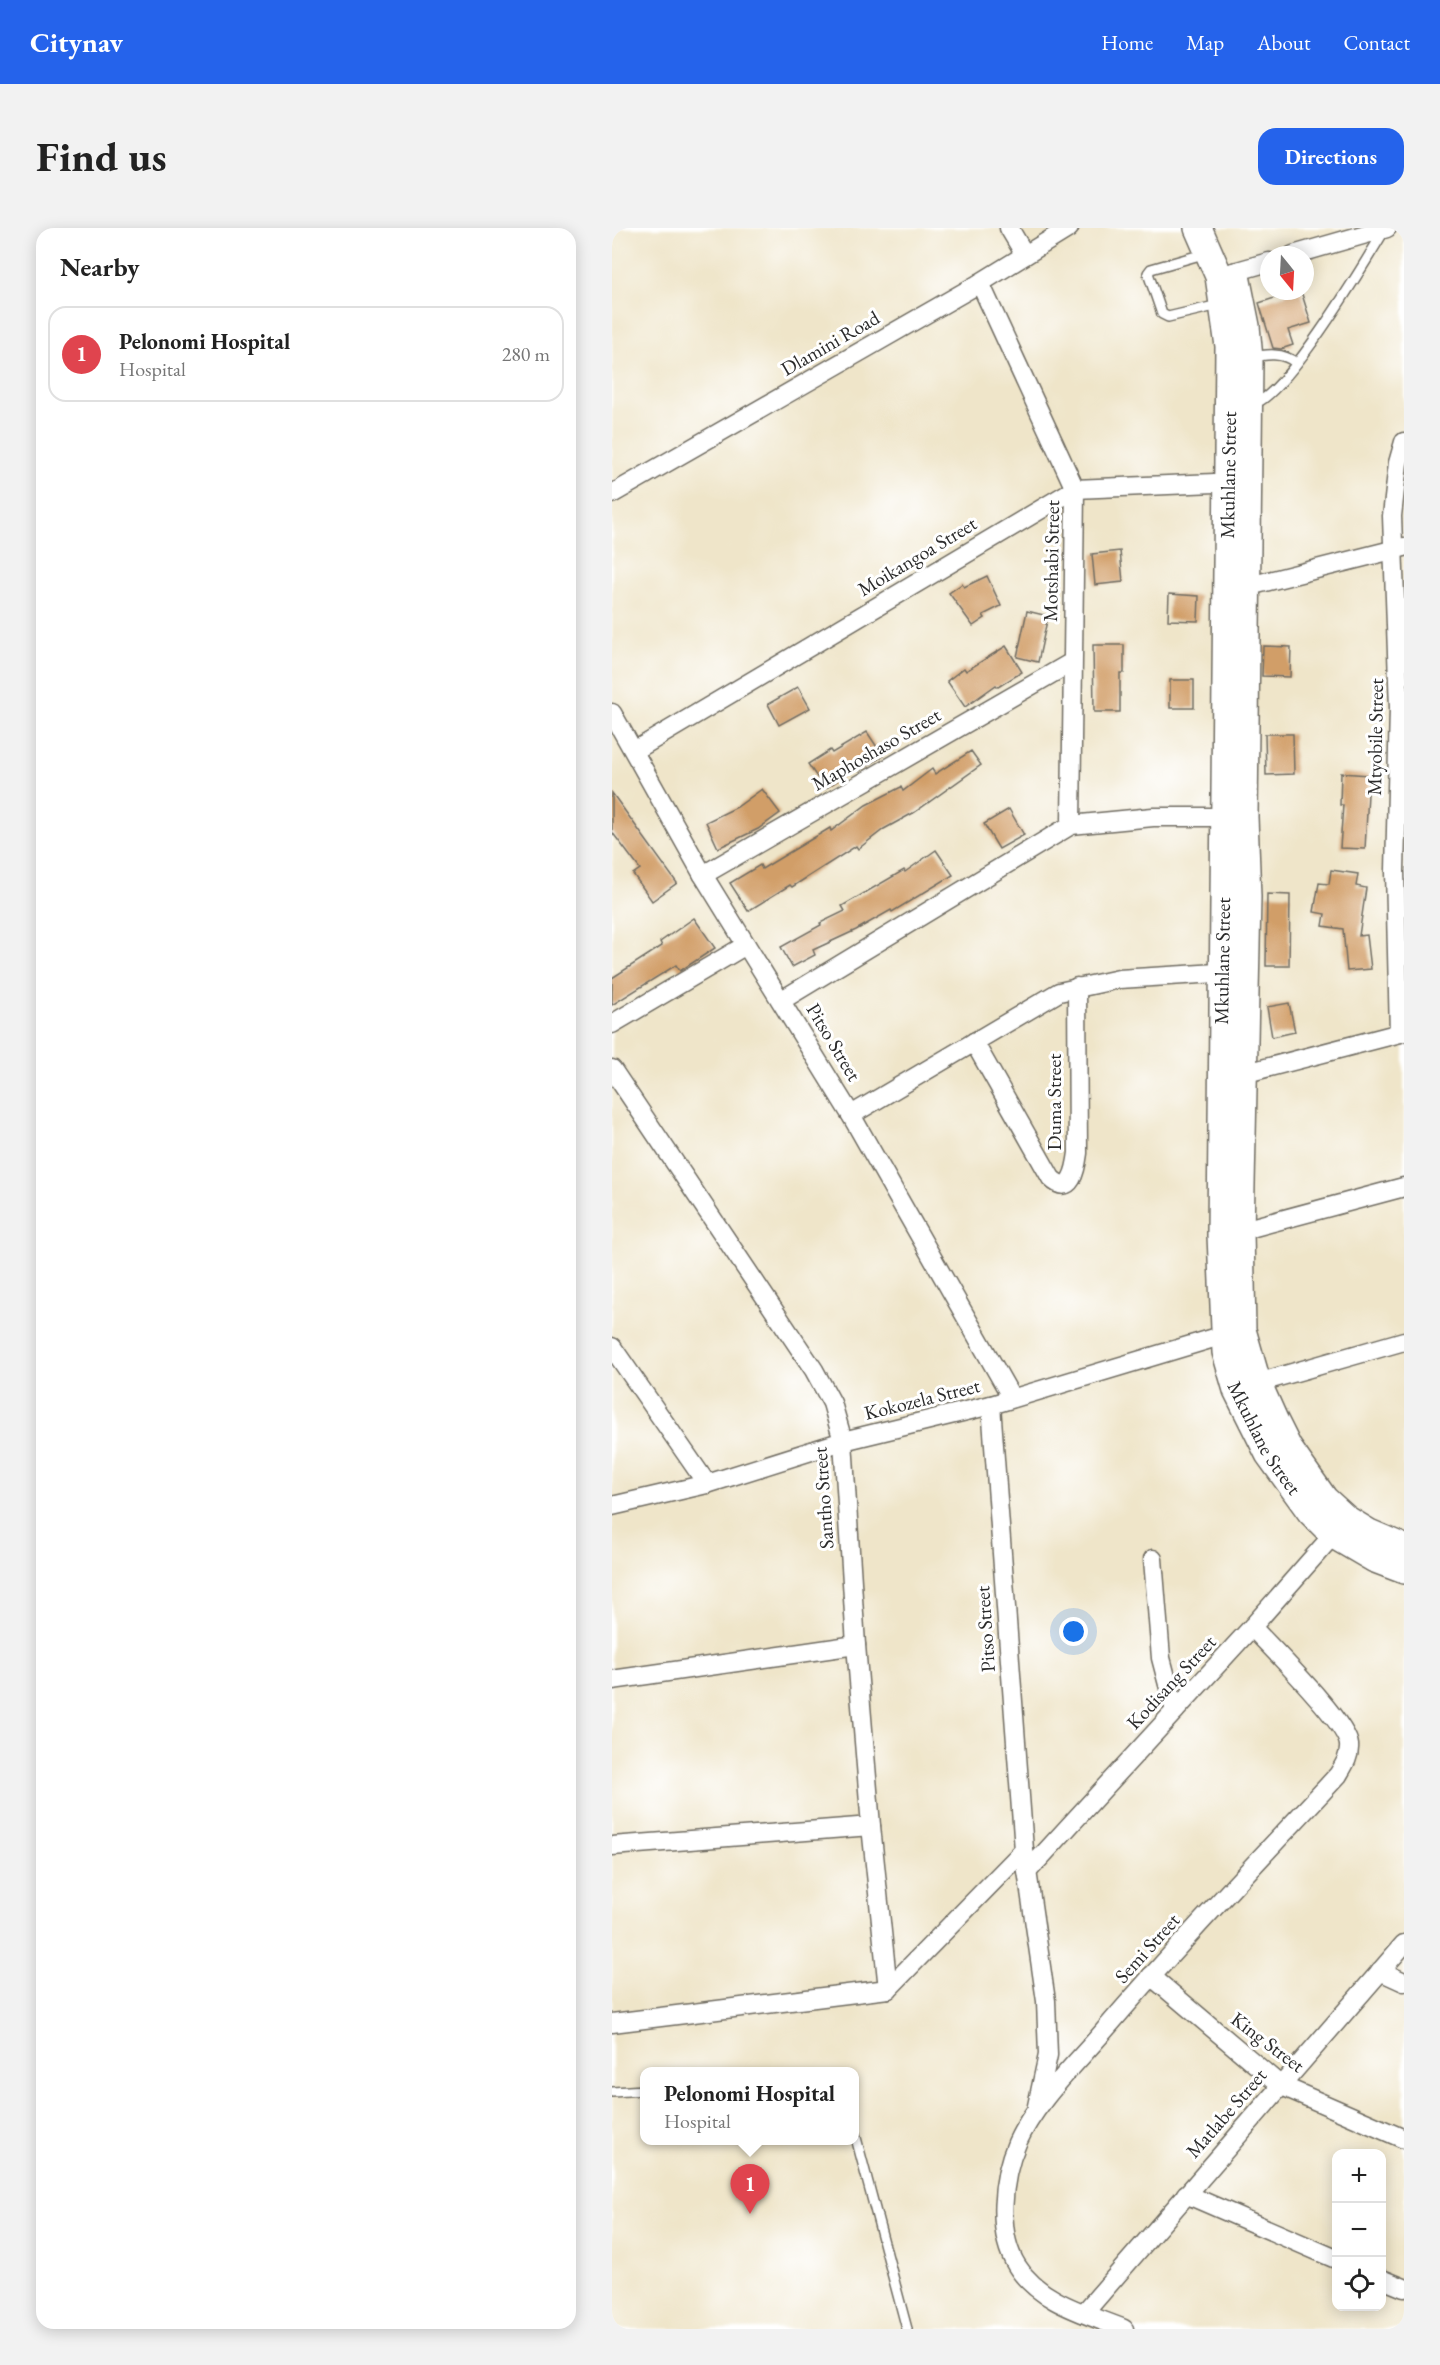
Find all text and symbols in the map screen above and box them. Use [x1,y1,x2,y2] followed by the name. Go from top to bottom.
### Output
[30,24,123,60] text: Citynav
[1101,29,1153,56] text: Home
[1186,29,1224,56] text: Map
[1257,29,1310,56] text: About
[1343,29,1410,56] text: Contact
[1258,128,1404,185] button: Directions
[36,129,167,184] text: Find us
[1260,246,1314,300] north arrow
[60,250,140,284] text: Nearby
[776,304,885,382] street label: Dlamini Road
[119,327,290,356] text: Pelonomi Hospital
[76,341,87,367] text: 1
[502,341,550,367] text: 280 m
[119,356,186,382] text: Hospital
[1214,410,1242,539] street label: Mkuhlane Street
[1037,499,1065,622] street label: Motshabi Street
[853,510,982,602] street label: Moikangoa Street
[1361,677,1389,796] street label: Mtyobile Street
[807,701,946,796] street label: Maphoshaso Street
[1208,896,1236,1025] street label: Mkuhlane Street
[801,998,868,1086] street label: Pitso Street
[1041,1053,1067,1151] street label: Duma Street
[861,1372,983,1426] street label: Kokozela Street
[1222,1377,1308,1501] street label: Mkuhlane Street
[806,1445,840,1550] street label: Santho Street
[969,1584,1001,1673] street label: Pitso Street
[1059,1617,1088,1646] your location
[1121,1629,1222,1735] street label: Kodisang Street
[1109,1907,1186,1988] street label: Semi Street
[1226,2006,1311,2079] street label: King Street
[1180,2062,1273,2163] street label: Matlabe Street
[640,2067,859,2145] popup
[664,2079,835,2108] text: Pelonomi Hospital
[664,2108,731,2134] text: Hospital
[1332,2149,1386,2311] map controls
[1332,2149,1386,2203] button: +
[730,2164,770,2214] pin: 1
[1332,2203,1386,2257] button: −
[1332,2257,1386,2311] button: locate

